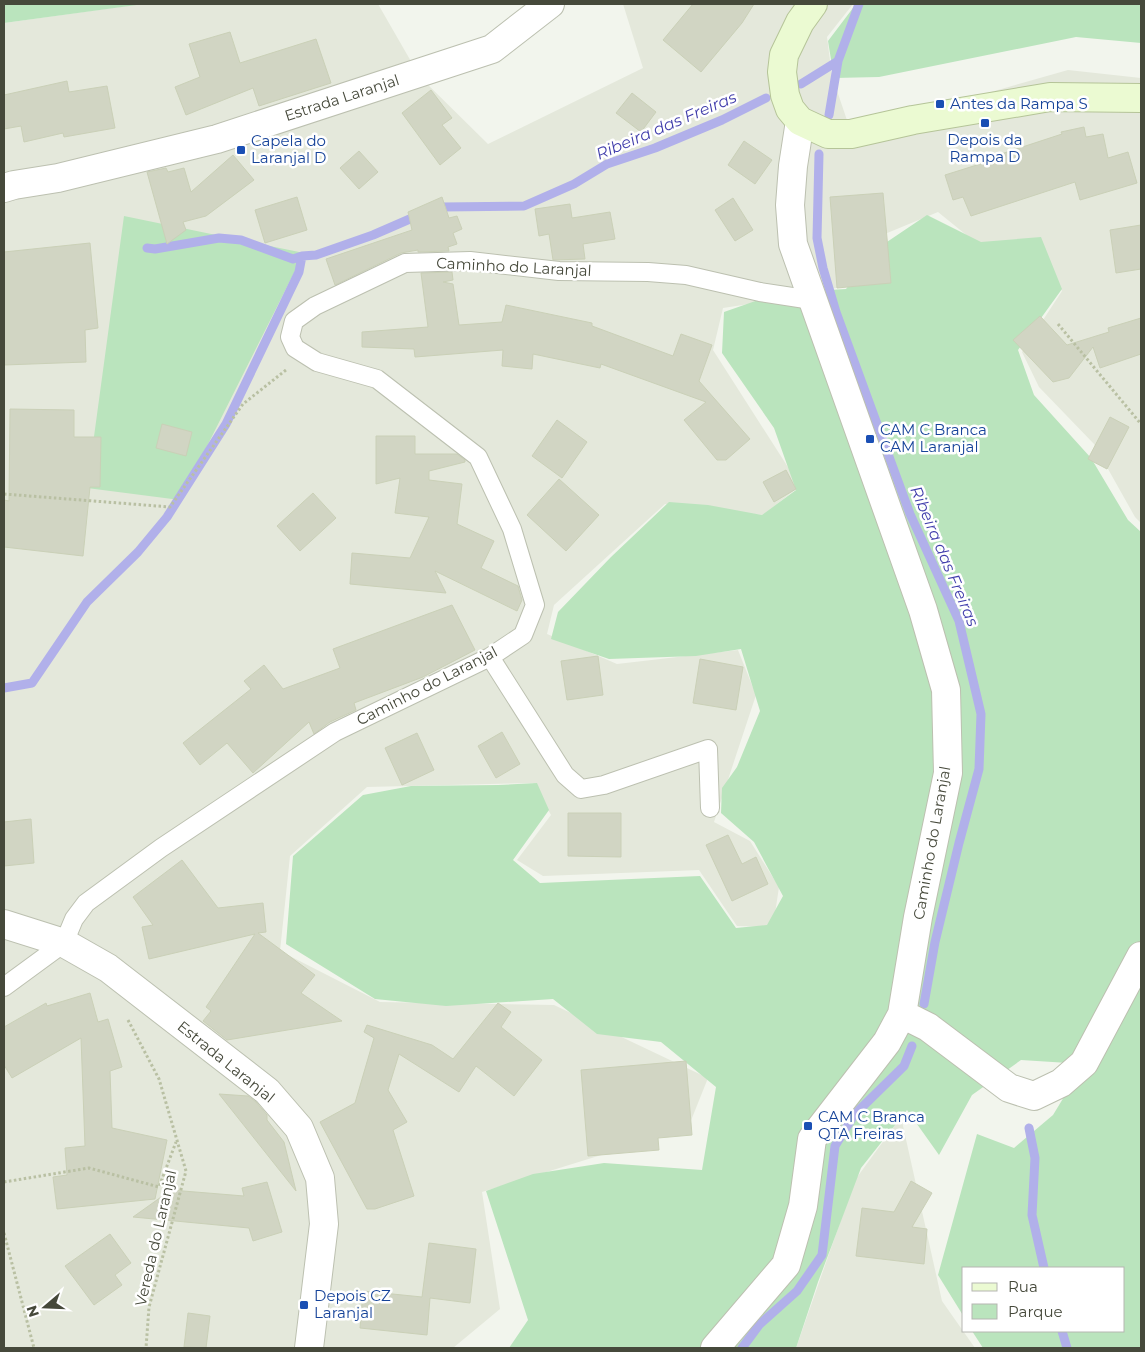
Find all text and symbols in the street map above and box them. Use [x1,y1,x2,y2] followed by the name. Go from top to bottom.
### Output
[282,70,402,125] street label: Estrada Laranjal
[593,87,739,164] water label: Ribeira das Freiras
[950,94,1088,113] place label: Antes da Rampa S
[934,98,946,110] marker: Antes da Rampa S
[979,117,991,129] marker: Depois da Rampa D
[947,130,1023,166] place label: Depois da Rampa D
[251,131,326,167] place label: Capela do Laranjal D
[235,144,247,156] marker: Capela do Laranjal D
[436,253,592,280] street label: Caminho do Laranjal
[880,420,987,456] place label: CAM C Branca CAM Laranjal
[864,433,876,445] marker: CAM C Branca CAM Laranjal
[906,483,983,629] water label: Ribeira das Freiras
[353,642,500,729] street label: Caminho do Laranjal
[909,765,954,921] street label: Caminho do Laranjal
[174,1017,279,1107] street label: Estrada Laranjal
[818,1107,925,1143] place label: CAM C Branca QTA Freiras
[802,1120,814,1132] marker: CAM C Branca QTA Freiras
[131,1168,180,1308] street label: Vereda do Laranjal
[962,1267,1125,1332] legend
[1008,1277,1038,1296] text: Rua
[20,1282,70,1332] north arrow
[314,1286,391,1322] place label: Depois CZ Laranjal
[298,1299,310,1311] marker: Depois CZ Laranjal
[1008,1302,1063,1321] text: Parque
[22,1303,43,1320] text: N

